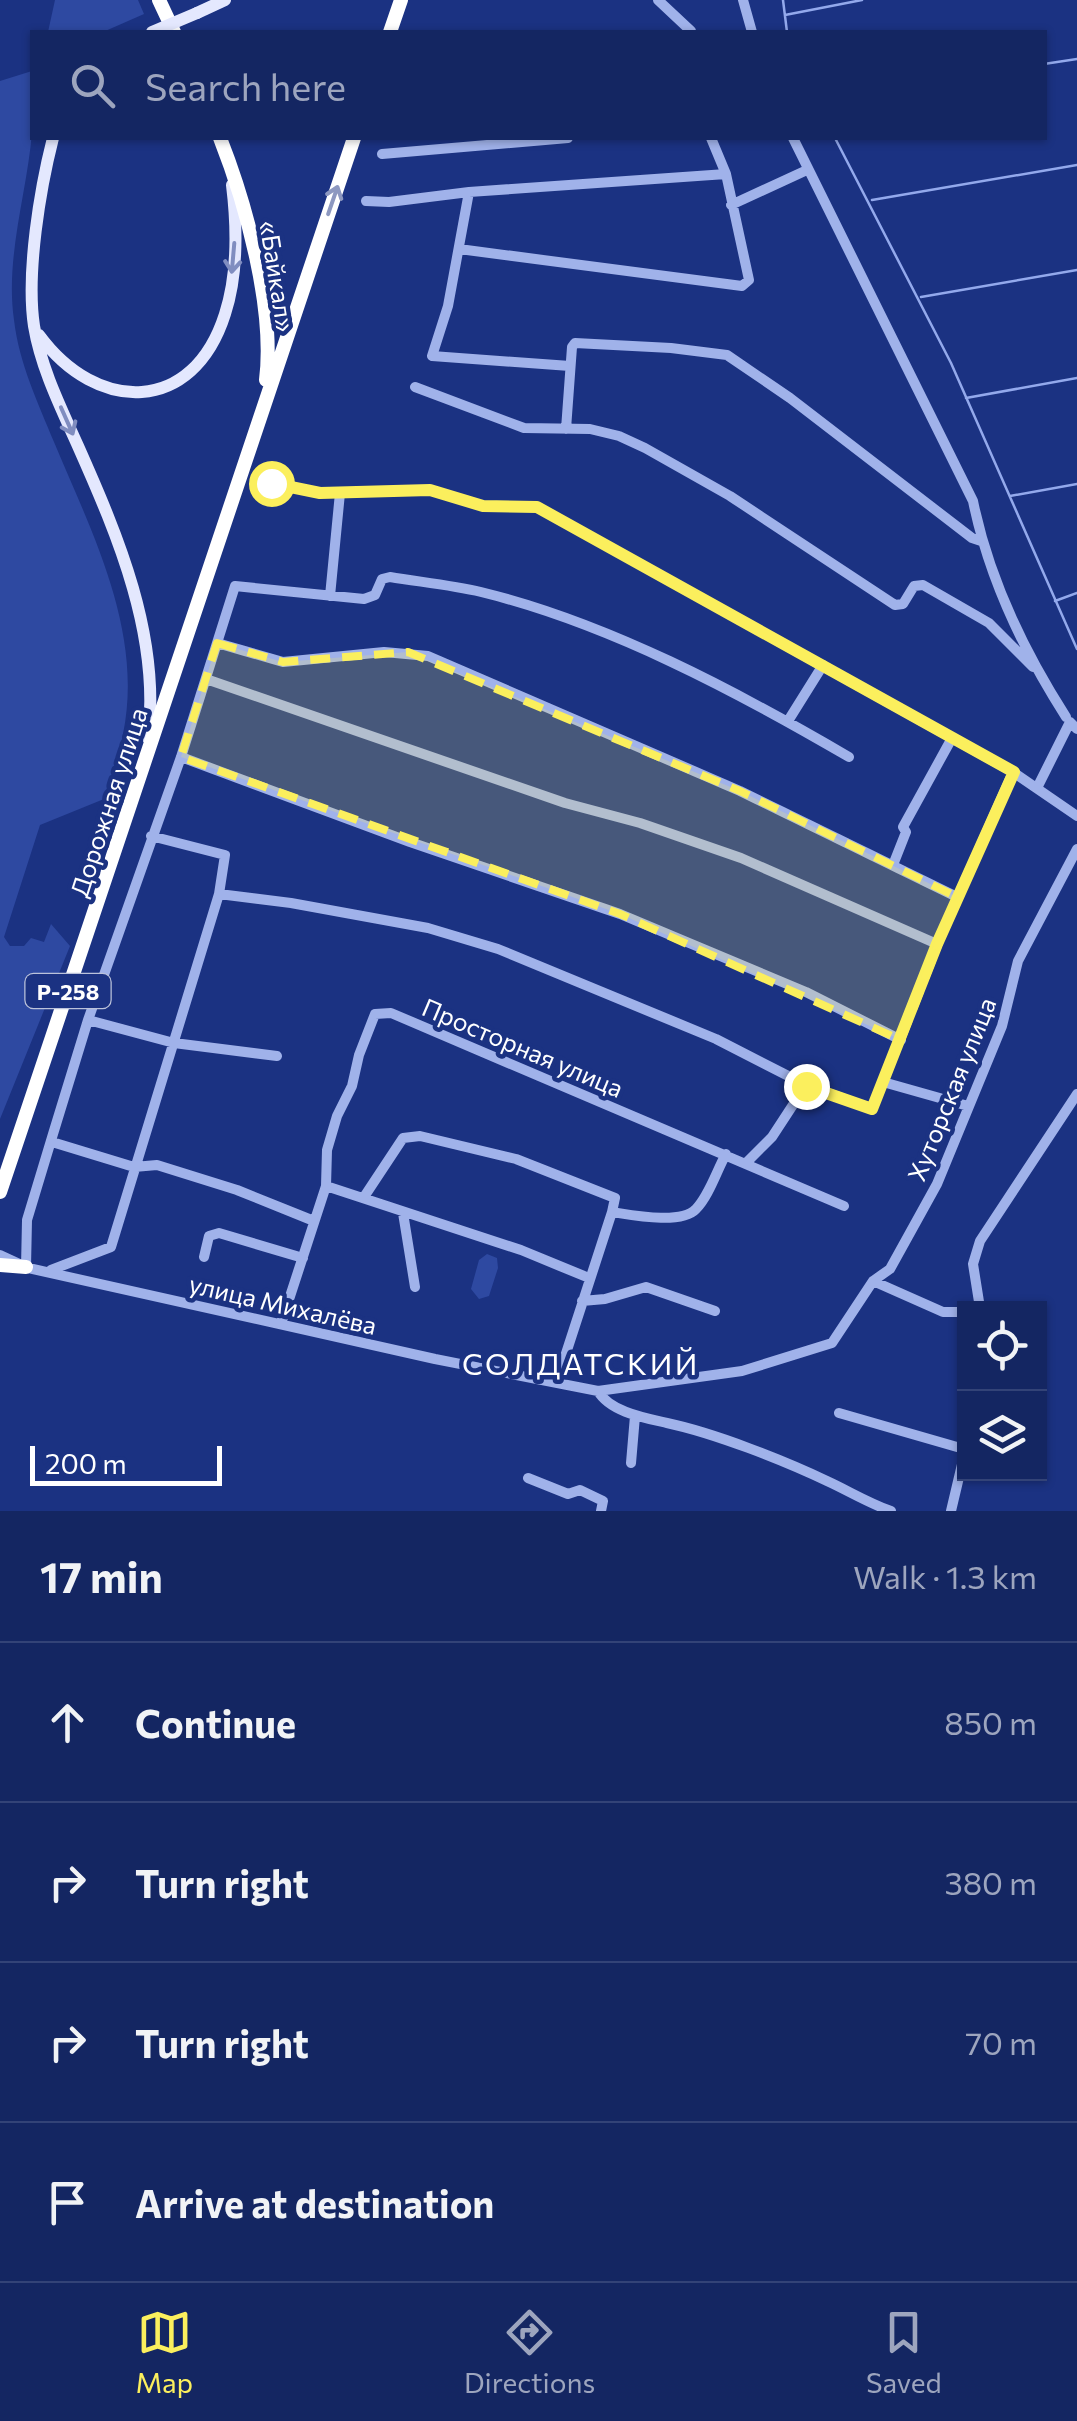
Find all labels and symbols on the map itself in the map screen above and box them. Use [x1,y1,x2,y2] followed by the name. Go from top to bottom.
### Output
[325,186,343,217] one-way arrow
[254,218,302,334] street label: «Байкал»
[224,241,243,273] one-way arrow
[59,405,77,436] one-way arrow
[249,461,295,507] route start
[63,704,153,900] street label: Дорожная улица
[26,974,110,1008] road number: Р-258
[418,991,628,1103] street label: Просторная улица
[901,993,1001,1185] street label: Хуторская улица
[784,1064,830,1110] route end
[186,1268,380,1340] street label: улица Михалёва
[462,1344,700,1381] district label: СОЛДАТСКИЙ
[30,1441,222,1486] scale bar

